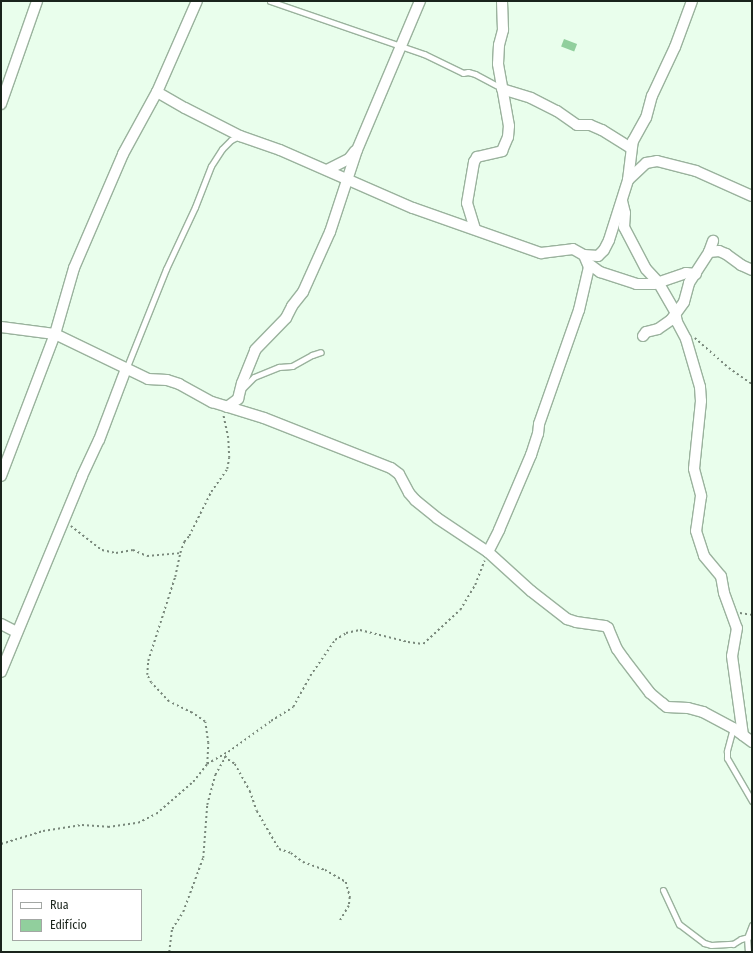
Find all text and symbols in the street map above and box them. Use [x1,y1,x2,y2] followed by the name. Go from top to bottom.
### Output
[12,889,142,941] legend
[50,898,69,912] text: Rua
[50,918,87,932] text: Edifício

